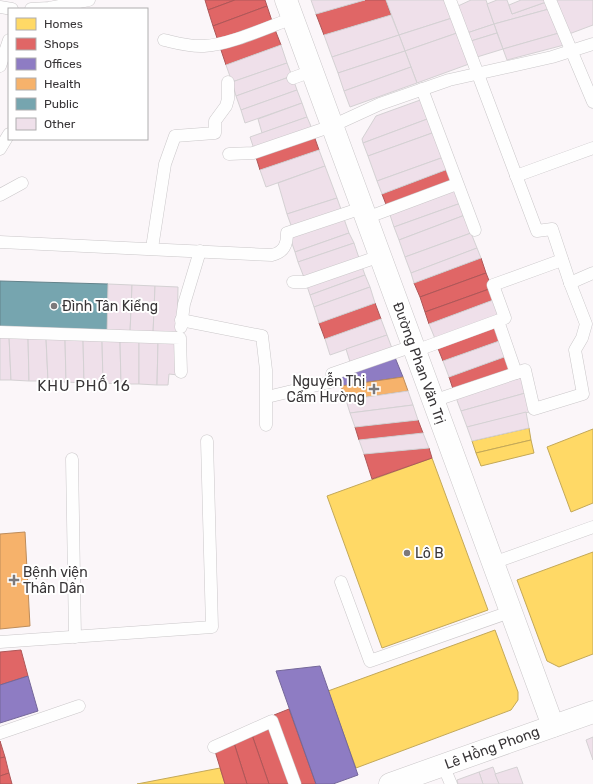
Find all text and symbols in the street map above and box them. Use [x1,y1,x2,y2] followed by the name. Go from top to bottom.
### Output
[8,8,148,140] legend
[44,17,83,31] text: Homes
[44,37,79,51] text: Shops
[44,57,82,71] text: Offices
[44,77,81,91] text: Health
[44,97,79,111] text: Public
[44,117,76,131] text: Other
[62,298,158,315] place label: Đình Tân Kiểng
[389,300,449,426] street label: Đường Phan Văn Trị
[49,301,59,311] marker: Đình Tân Kiểng
[287,372,365,406] place label: Nguyễn Thị Cẩm Hường
[37,375,131,395] district label: KHU PHỐ 16
[368,383,380,395] marker: Nguyễn Thị Cẩm Hường
[415,545,444,562] place label: Lô B
[402,548,412,558] marker: Lô B
[23,564,88,597] place label: Bệnh viện Thân Dân
[8,574,20,586] marker: Bệnh viện Thân Dân
[442,722,542,773] street label: Lê Hồng Phong

